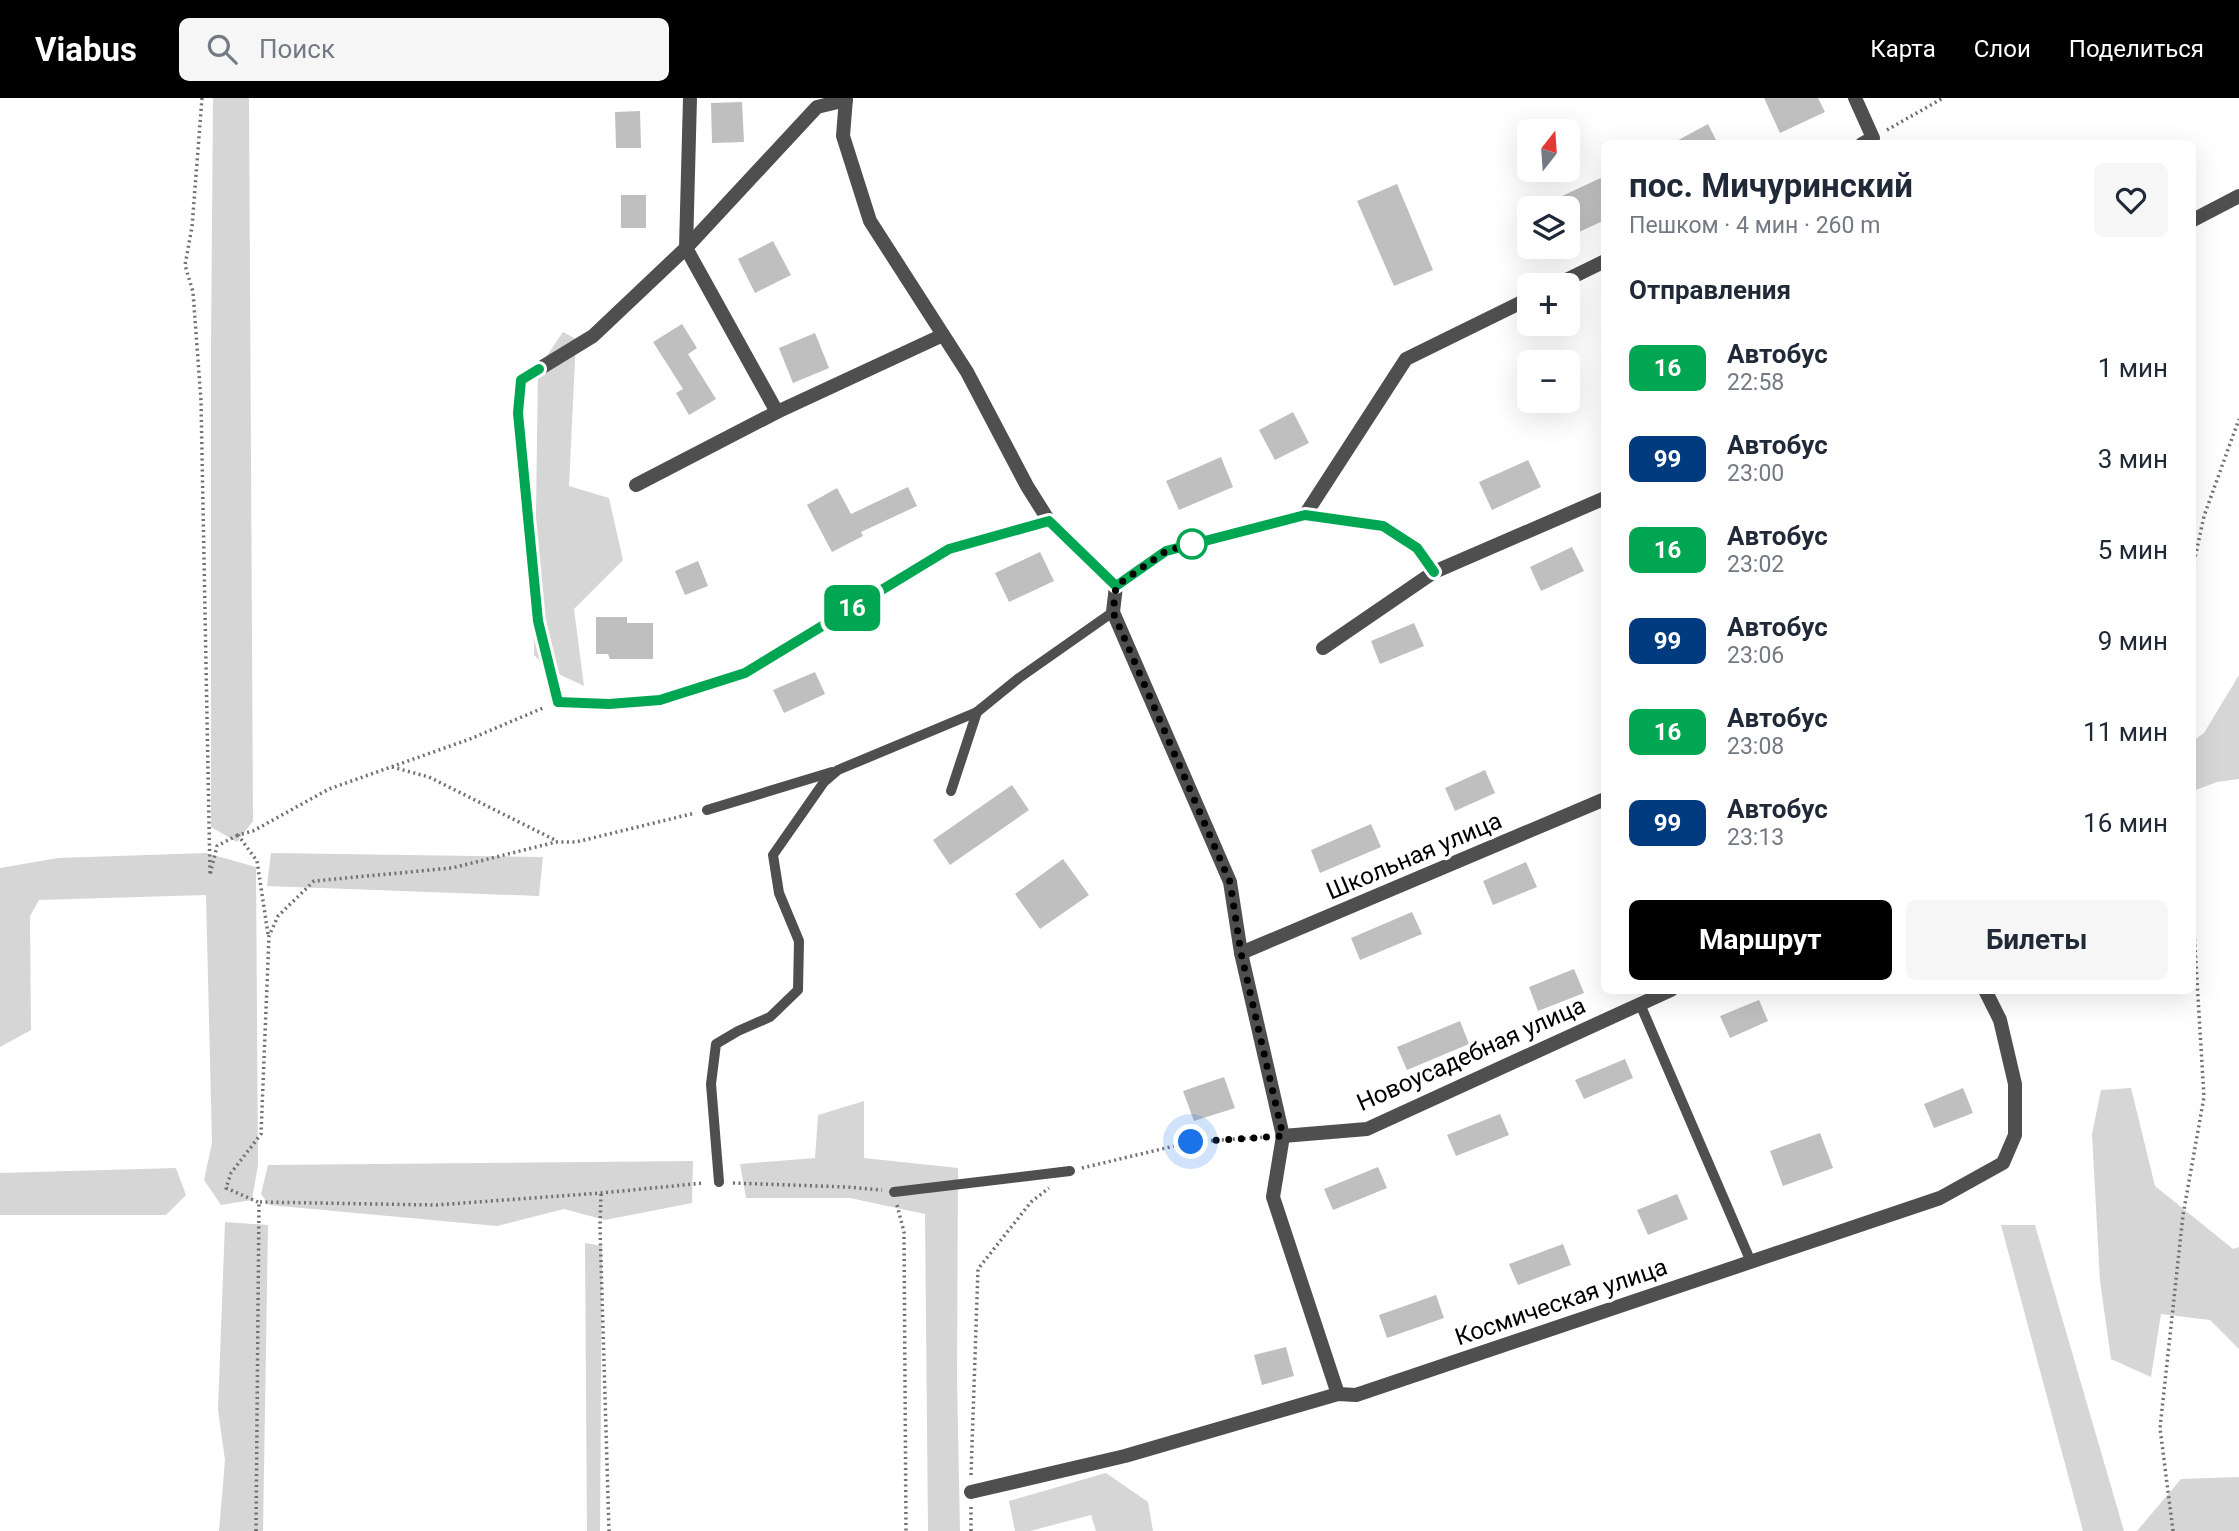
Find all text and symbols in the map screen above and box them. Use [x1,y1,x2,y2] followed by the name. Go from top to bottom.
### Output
[179,18,669,81] search box
[35,30,137,69] text: Viabus
[203,30,241,68] icon: search
[259,34,335,64] text: Поиск
[1870,35,1936,63] text: Карта
[1974,35,2031,63] text: Слои
[2069,35,2204,63] text: Поделиться
[1517,119,1580,182] north arrow
[1517,119,1580,413] map controls
[2094,163,2168,237] button: heart
[1629,166,1913,205] text: пос. Мичуринский
[1517,196,1580,259] button: layers
[1629,212,1880,239] text: Пешком · 4 мин · 260 m
[1517,273,1580,336] button: +
[1629,275,1791,305] text: Отправления
[1727,339,1828,369] text: Автобус
[1517,350,1580,413] button: −
[2098,353,2168,383] text: 1 мин
[1654,354,1681,382] text: 16
[1727,369,1784,396] text: 22:58
[1727,430,1828,460] text: Автобус
[2098,444,2168,474] text: 3 мин
[1654,445,1681,473] text: 99
[1727,460,1784,487] text: 23:00
[1727,521,1828,551] text: Автобус
[1177,529,1207,559] unlabelled marker
[2098,535,2168,565] text: 5 мин
[1654,536,1681,564] text: 16
[1727,551,1784,578] text: 23:02
[820,585,884,631] line badge: 16
[838,594,866,622] text: 16
[1727,612,1828,642] text: Автобус
[2098,626,2168,656] text: 9 мин
[1654,627,1681,655] text: 99
[1727,642,1784,669] text: 23:06
[1727,703,1828,733] text: Автобус
[2083,717,2168,747] text: 11 мин
[1654,718,1681,746] text: 16
[1727,733,1784,760] text: 23:08
[1727,794,1828,824] text: Автобус
[1322,806,1506,906] street label: Школьная улица
[2083,808,2168,838] text: 16 мин
[1654,809,1681,837] text: 99
[1727,824,1784,851] text: 23:13
[1629,900,1892,980] button: Маршрут
[1906,900,2168,980] button: Билеты
[1352,991,1590,1117] street label: Новоусадебная улица
[1173,1124,1208,1159] your location
[1451,1253,1671,1351] street label: Космическая улица

